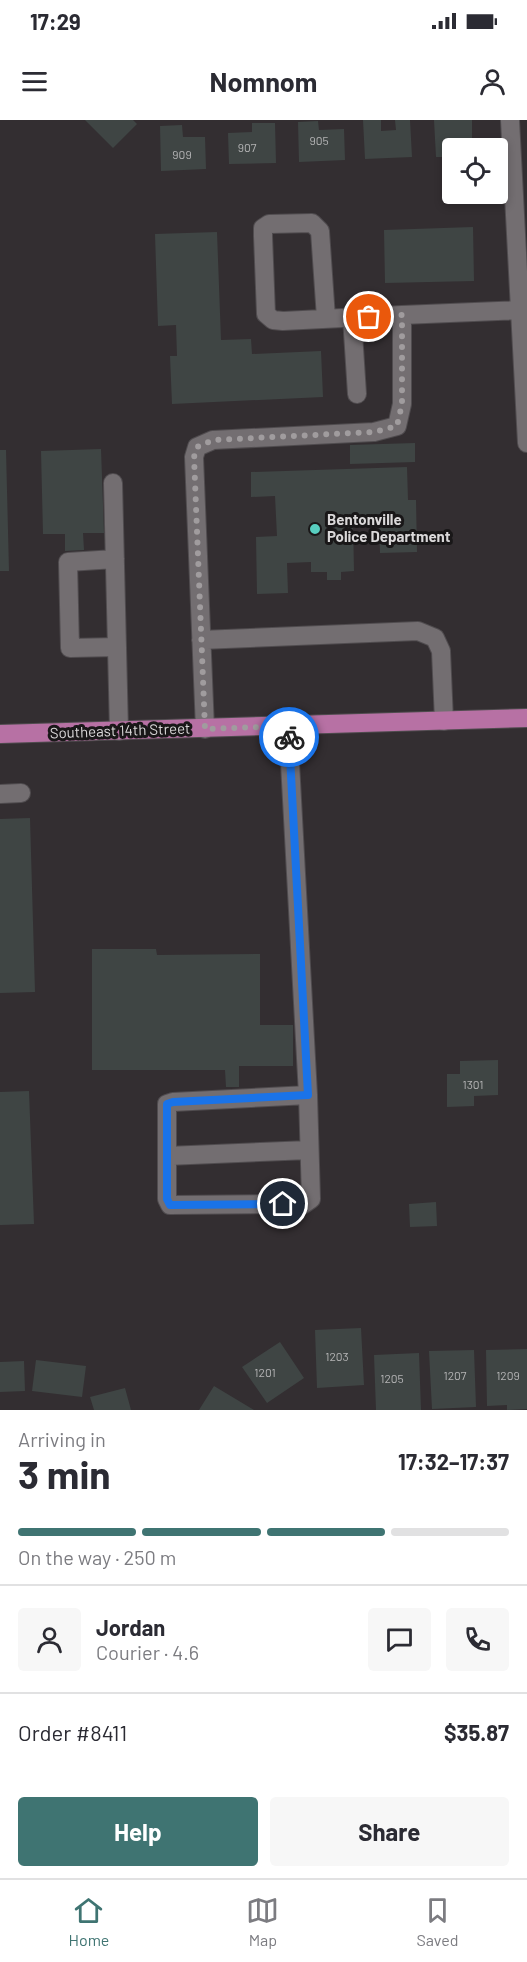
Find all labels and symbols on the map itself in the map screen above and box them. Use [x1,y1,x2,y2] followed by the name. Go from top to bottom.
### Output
[309,133,329,147] house number: 905
[238,140,257,154] house number: 907
[172,147,192,161] house number: 909
[343,291,394,342] pin
[327,510,451,545] place label: Bentonville Police Department
[308,522,322,536] marker: Bentonville Police Department
[259,707,319,767] courier
[49,719,191,741] street label: Southeast 14th Street
[462,1077,484,1091] house number: 1301
[257,1178,308,1229] pin
[325,1349,349,1363] house number: 1203
[254,1365,276,1379] house number: 1201
[443,1368,467,1382] house number: 1207
[496,1368,520,1382] house number: 1209
[380,1371,404,1385] house number: 1205

